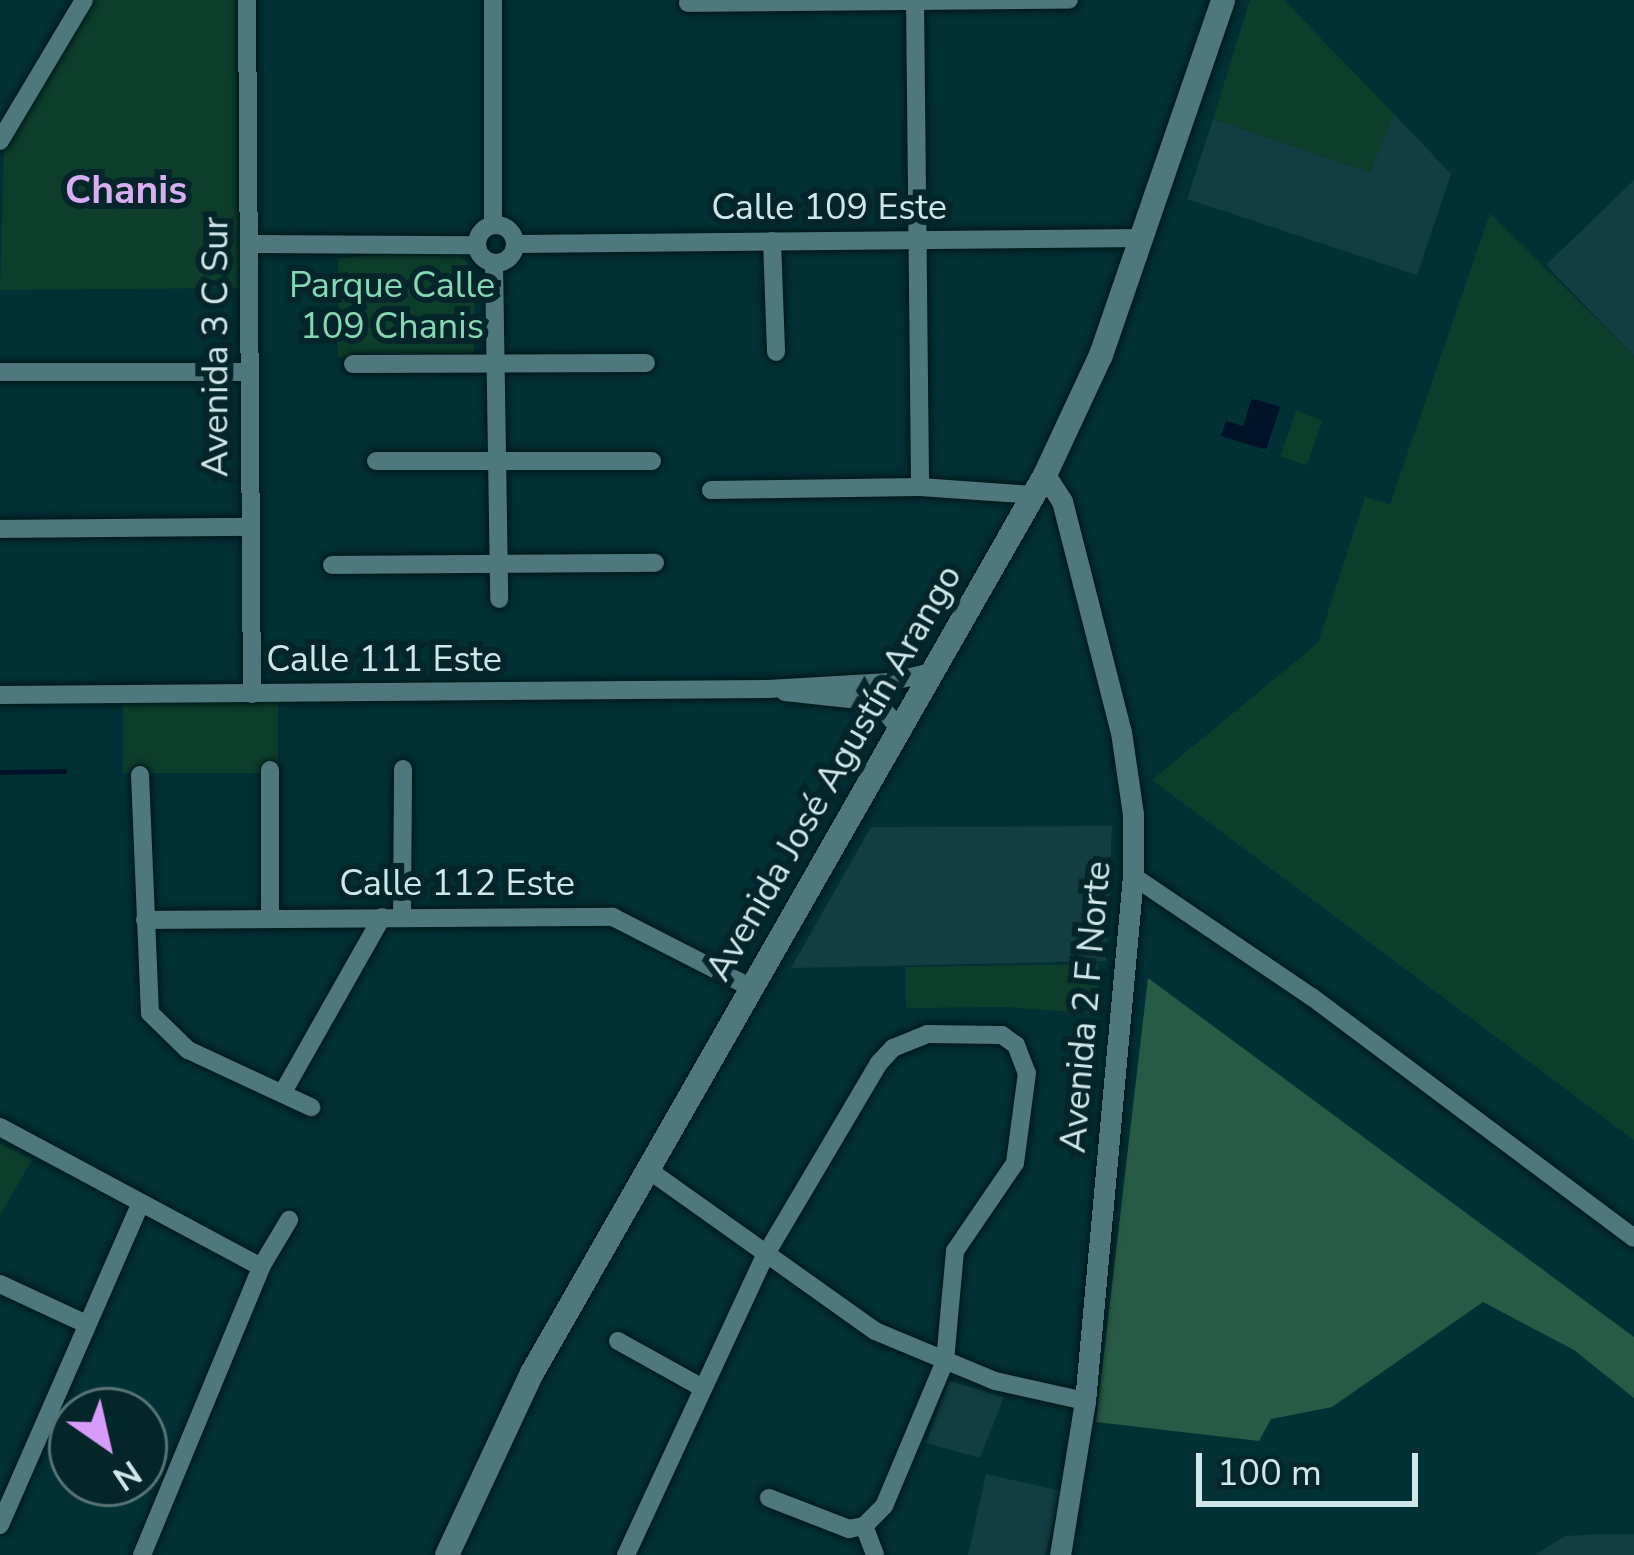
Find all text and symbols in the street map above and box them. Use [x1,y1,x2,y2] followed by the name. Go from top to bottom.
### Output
[65,168,187,214] district label: Chanis
[711,186,947,230] street label: Calle 109 Este
[194,217,238,477] street label: Avenida 3 C Sur
[289,263,495,348] park label: Parque Calle 109 Chanis
[697,557,971,989] street label: Avenida José Agustín Arango
[266,638,502,682] street label: Calle 111 Este
[1052,859,1120,1155] street label: Avenida 2 F Norte
[339,862,575,906] street label: Calle 112 Este
[48,1387,168,1507] north arrow
[1202,1429,1424,1503] scale bar
[104,1449,150,1500] text: N
[1217,1449,1322,1498] text: 100 m

